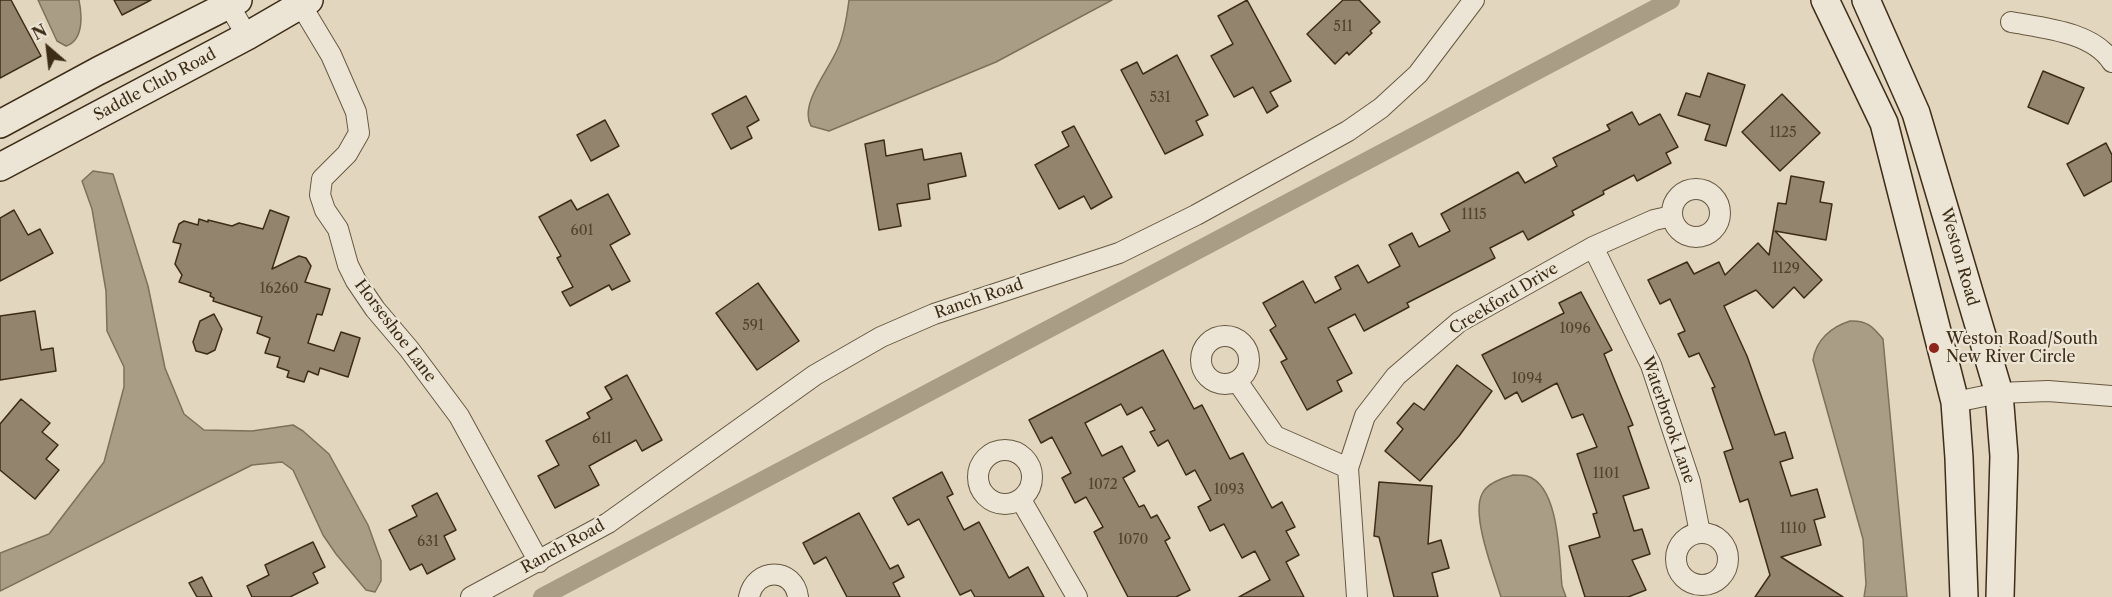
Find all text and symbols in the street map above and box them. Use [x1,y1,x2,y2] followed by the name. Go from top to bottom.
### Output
[18,18,78,78] north arrow
[1333,19,1353,35] house number: 511
[29,20,50,44] text: N
[91,45,219,125] street label: Saddle Club Road
[1149,90,1171,106] house number: 531
[1769,125,1797,141] house number: 1125
[1936,206,1982,308] street label: Weston Road
[1461,207,1487,223] house number: 1115
[571,223,593,239] house number: 601
[1446,259,1562,339] street label: Creekford Drive
[1772,261,1800,277] house number: 1129
[932,275,1026,323] street label: Ranch Road
[350,276,440,386] street label: Horseshoe Lane
[259,281,299,297] house number: 16260
[742,318,764,334] house number: 591
[1559,321,1591,337] house number: 1096
[1946,329,2098,367] place label: Weston Road/South New River Circle
[1927,341,1941,355] marker: Weston Road/South New River Circle
[1637,354,1699,486] street label: Waterbrook Lane
[1511,371,1543,387] house number: 1094
[592,431,612,447] house number: 611
[1593,466,1619,482] house number: 1101
[1088,477,1118,493] house number: 1072
[1214,482,1244,498] house number: 1093
[518,516,608,578] street label: Ranch Road
[1780,521,1806,537] house number: 1110
[1118,532,1148,548] house number: 1070
[417,534,439,550] house number: 631

